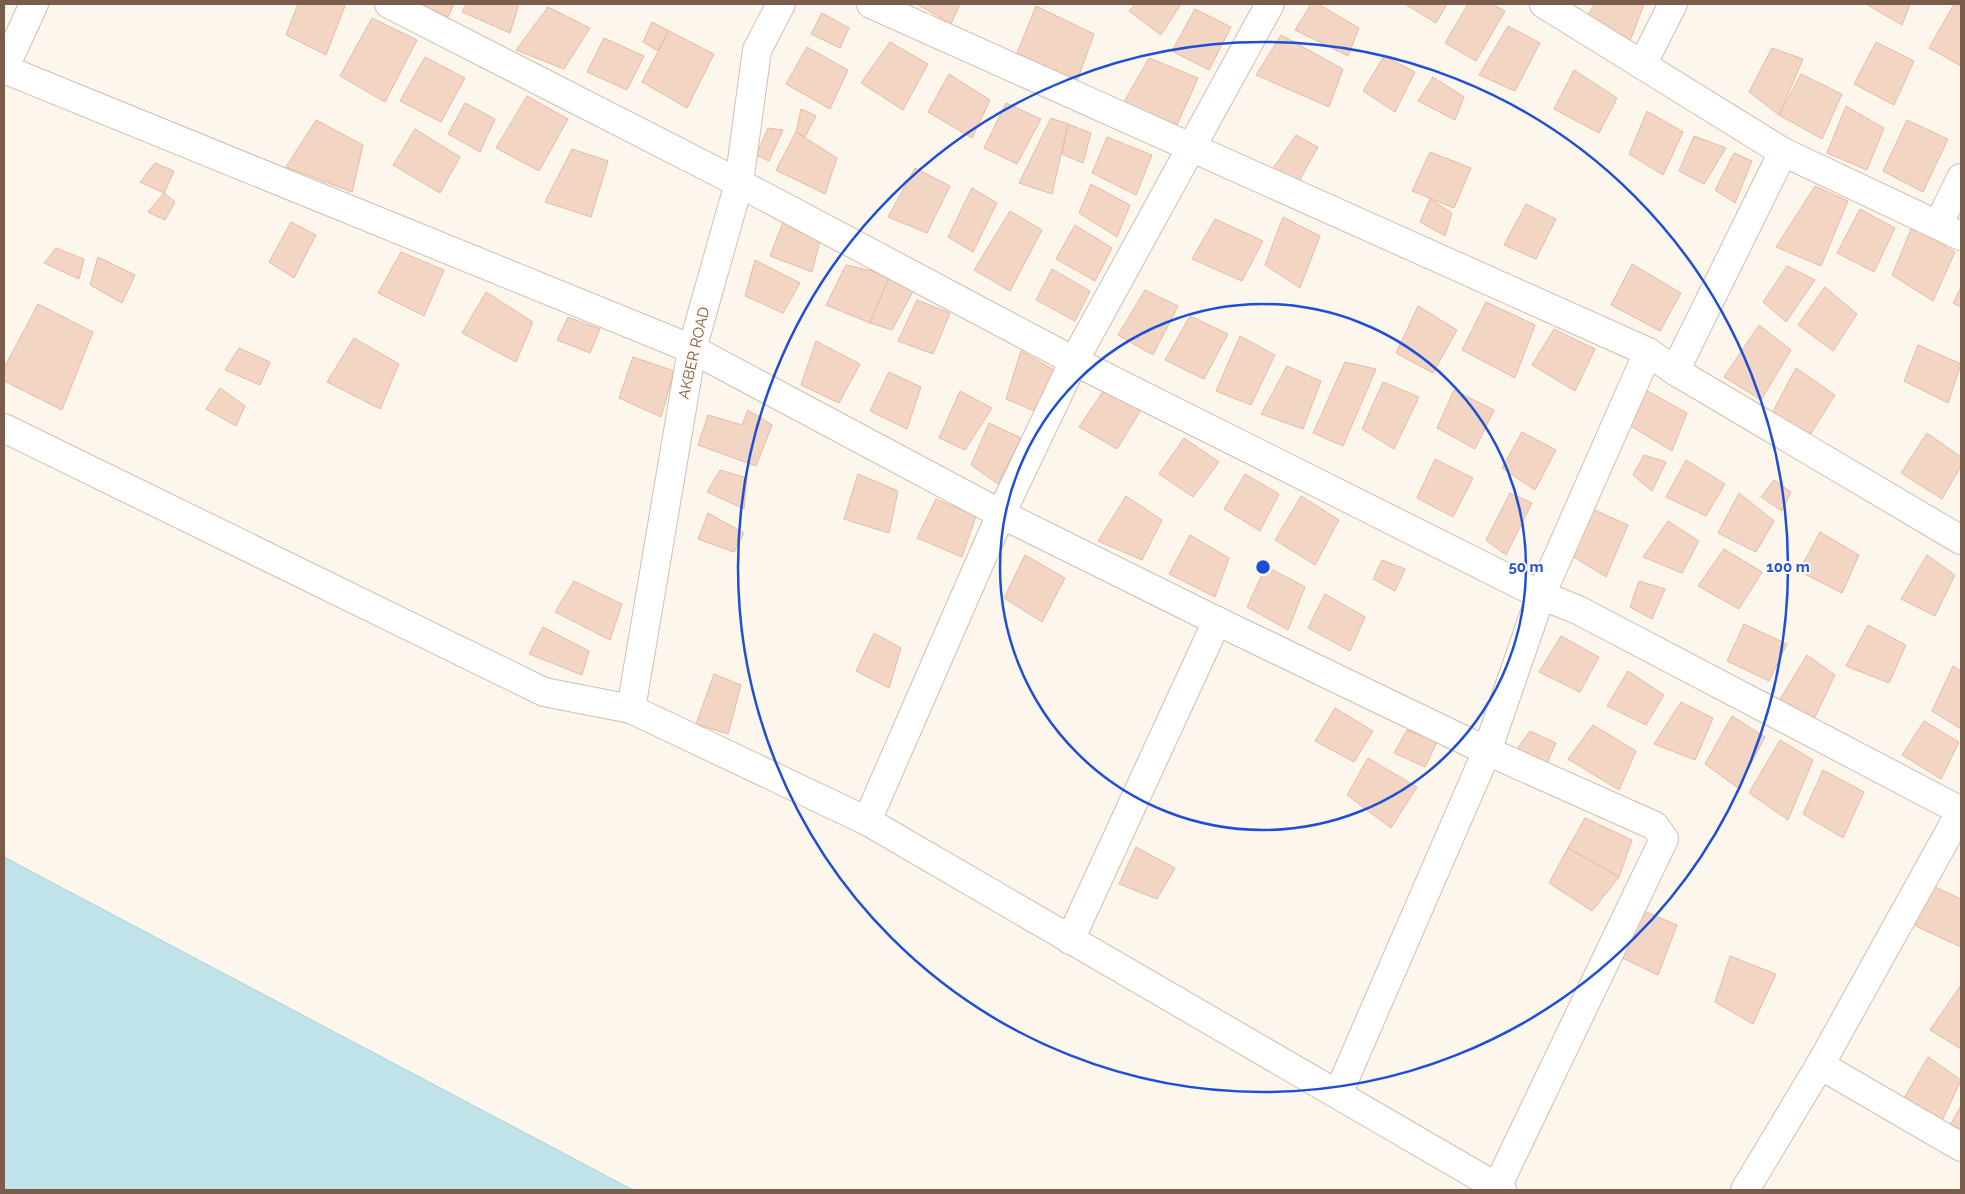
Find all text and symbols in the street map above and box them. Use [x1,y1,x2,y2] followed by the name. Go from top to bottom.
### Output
[675,305,713,401] street label: AKBER ROAD
[1254,558,1272,576] centre of rings
[1508,558,1544,576] text: 50 m
[1766,558,1810,576] text: 100 m

